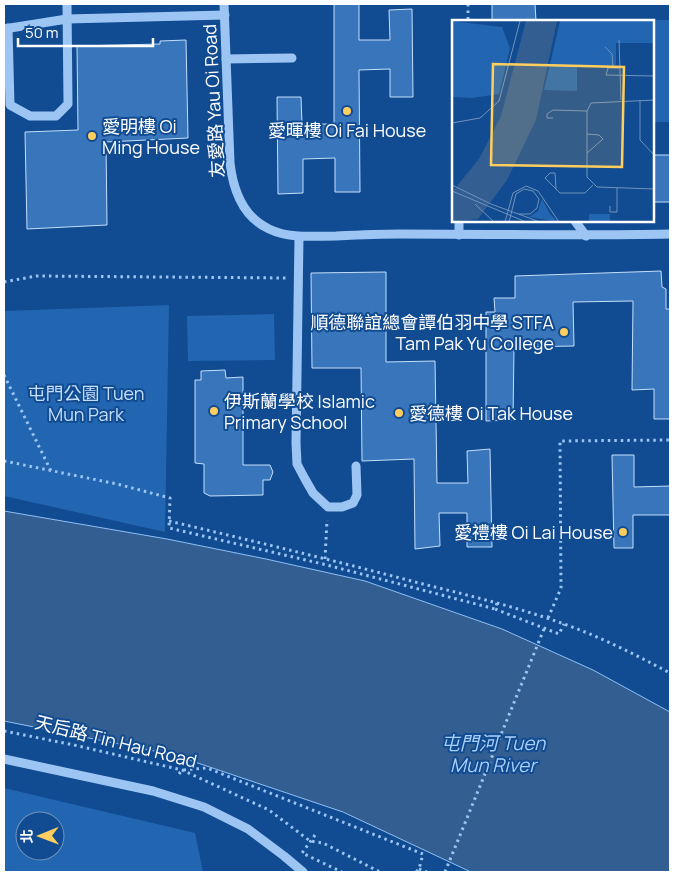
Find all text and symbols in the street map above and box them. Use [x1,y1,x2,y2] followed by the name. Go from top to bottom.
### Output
[18,15,152,47] scale bar
[452,20,654,222] inset map
[25,22,59,43] text: 50 m
[197,24,229,178] street label: 友愛路 Yau Oi Road
[341,105,353,117] marker: 愛暉樓 Oi Fai House
[102,114,200,159] place label: 愛明樓 Oi Ming House
[268,118,426,142] place label: 愛暉樓 Oi Fai House
[86,130,98,142] marker: 愛明樓 Oi Ming House
[310,310,555,355] place label: 順德聯誼總會譚伯羽中學 STFA Tam Pak Yu College
[558,326,570,338] marker: 順德聯誼總會譚伯羽中學 STFA Tam Pak Yu College
[27,381,145,426] park label: 屯門公園 Tuen Mun Park
[224,389,375,434] place label: 伊斯蘭學校 Islamic Primary School
[409,401,573,425] place label: 愛德樓 Oi Tak House
[208,405,220,417] marker: 伊斯蘭學校 Islamic Primary School
[393,407,405,419] marker: 愛德樓 Oi Tak House
[454,520,613,544] place label: 愛禮樓 Oi Lai House
[617,526,629,538] marker: 愛禮樓 Oi Lai House
[33,709,199,773] street label: 天后路 Tin Hau Road
[441,730,546,778] water label: 屯門河 Tuen Mun River
[15,811,65,861] north arrow
[17,829,36,843] text: 北

